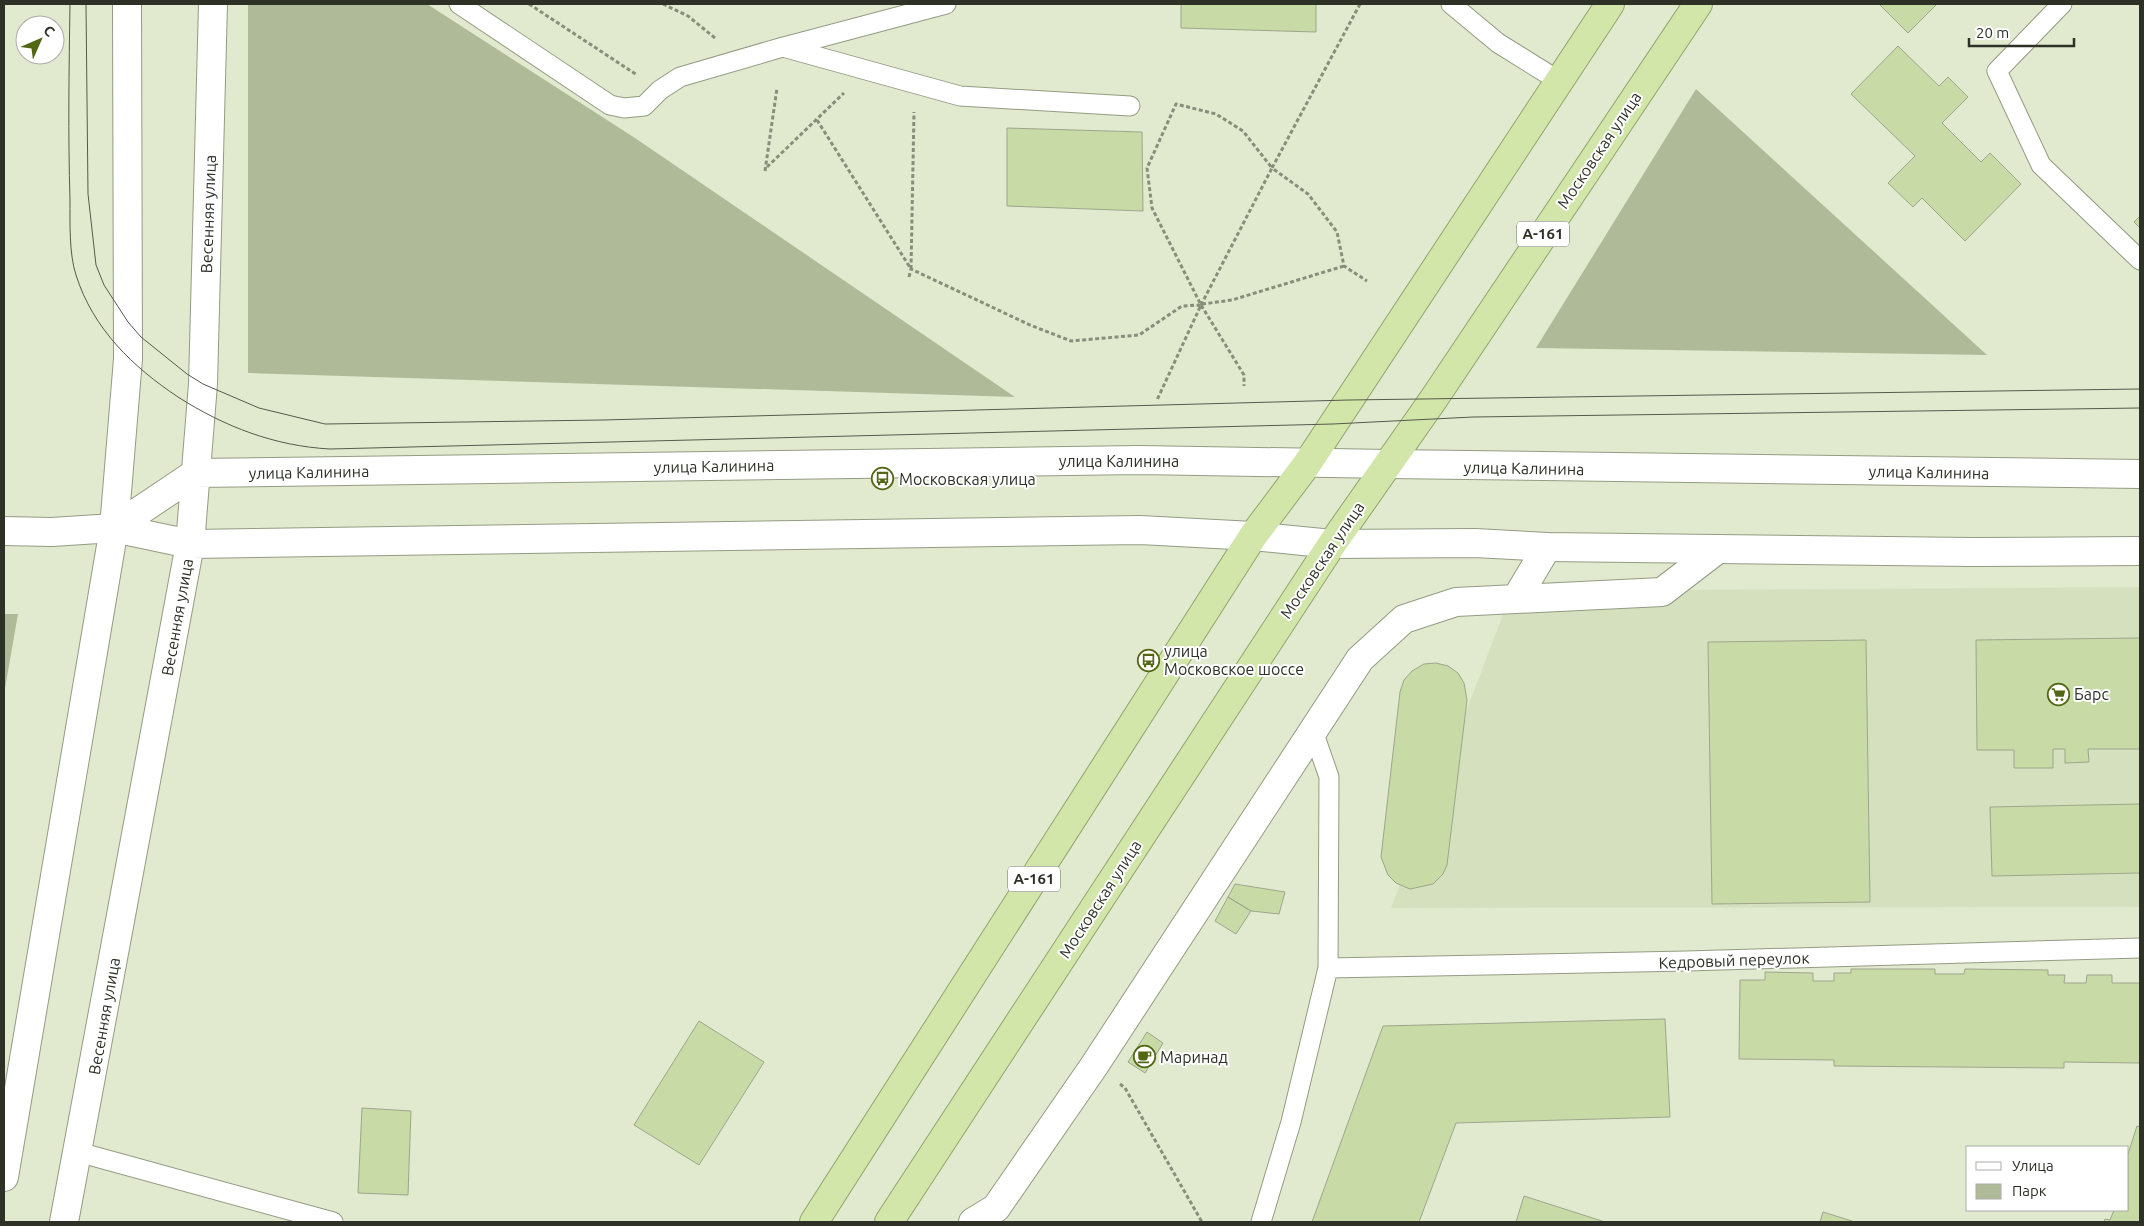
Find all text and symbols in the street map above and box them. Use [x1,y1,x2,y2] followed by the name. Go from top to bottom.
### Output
[15,15,65,65] north arrow
[1969,15,2074,47] scale bar
[40,22,58,40] text: С
[1976,24,2009,41] text: 20 m
[1553,88,1645,212] street label: Московская улица
[197,154,219,274] street label: Весенняя улица
[1517,222,1569,246] road number: А-161
[1059,452,1179,470] street label: улица Калинина
[654,456,774,476] street label: улица Калинина
[1464,458,1584,478] street label: улица Калинина
[249,462,369,482] street label: улица Калинина
[1869,462,1989,482] street label: улица Калинина
[871,467,895,491] bus stop icon: Московская улица
[899,470,1036,488] place label: Московская улица
[1276,498,1368,622] street label: Московская улица
[158,557,196,677] street label: Весенняя улица
[1164,642,1304,678] place label: улица Московское шоссе
[1136,648,1160,672] bus stop icon: улица Московское шоссе
[2046,682,2070,706] supermarket icon: Барс
[2074,685,2109,703] place label: Барс
[1055,837,1145,961] street label: Московская улица
[1008,866,1060,892] road number: А-161
[1658,948,1810,972] street label: Кедровый переулок
[85,956,123,1076] street label: Весенняя улица
[1132,1045,1156,1069] cafe icon: Маринад
[1160,1048,1228,1066] place label: Маринад
[1966,1146,2129,1211] legend
[2012,1157,2054,1174] text: Улица
[2012,1182,2047,1199] text: Парк

